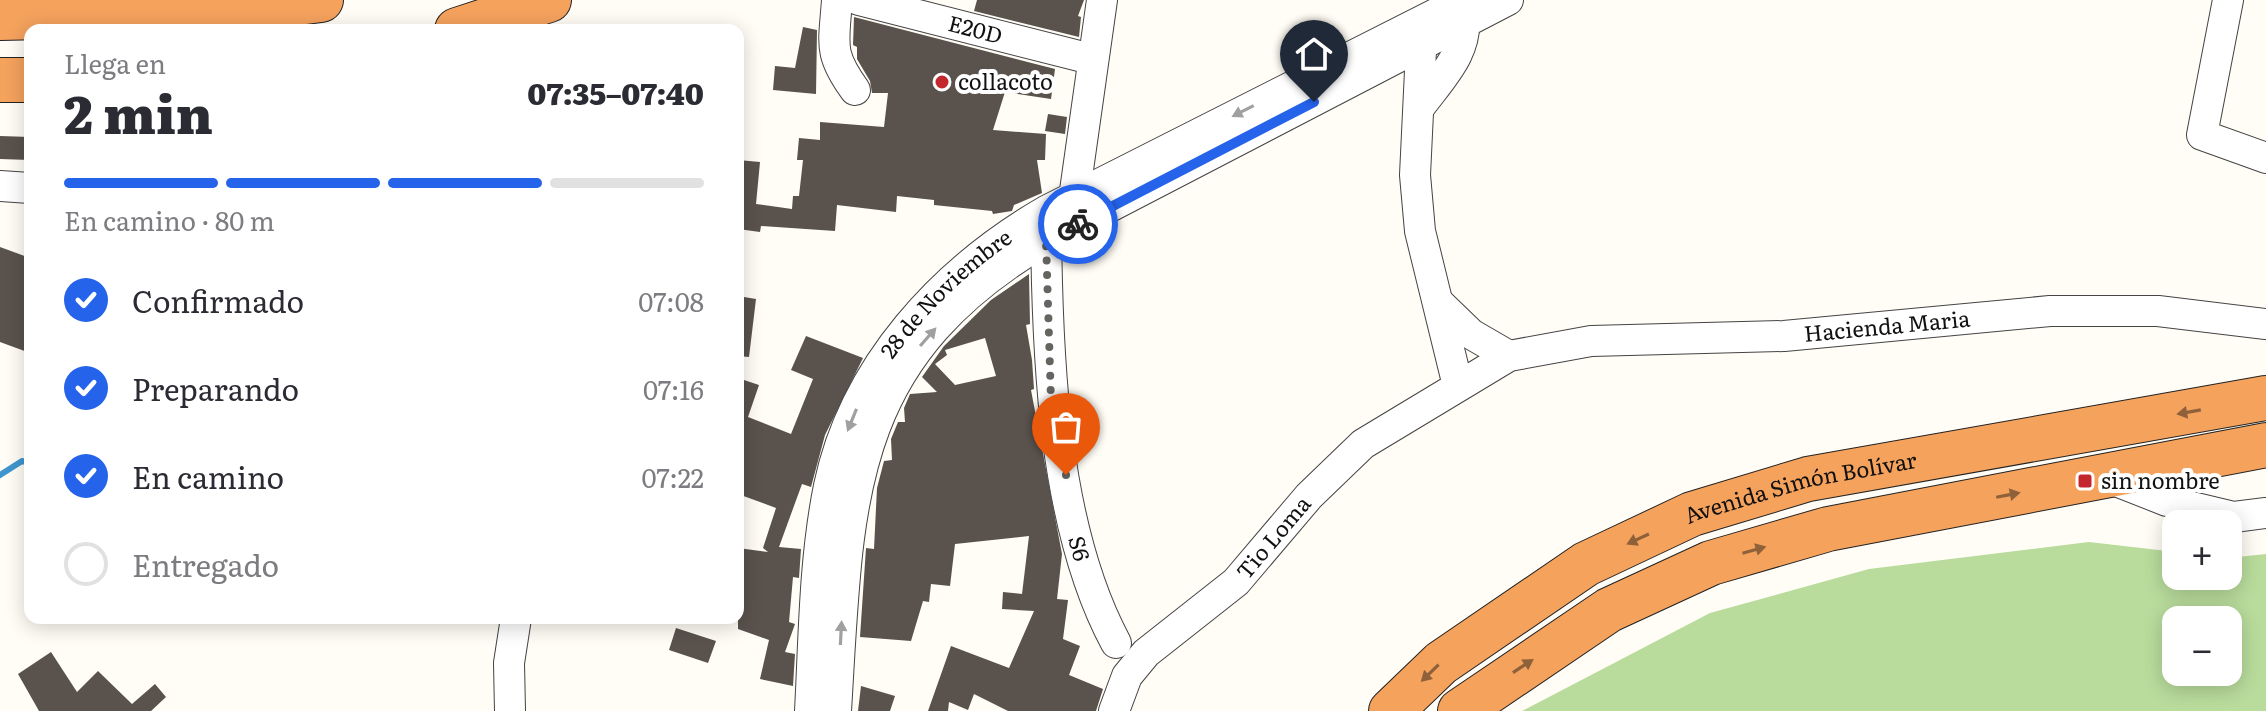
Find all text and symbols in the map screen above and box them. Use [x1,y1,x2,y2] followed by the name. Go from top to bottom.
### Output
[945,5,1006,51] street label: E20D
[1280,20,1348,102] pin
[1292,32,1336,76] icon: home
[64,43,166,82] text: Llega en
[958,64,1053,97] place label: collacoto
[527,70,704,114] text: 07:35–07:40
[64,73,213,150] text: 2 min
[933,73,951,91] marker: collacoto
[1232,104,1255,117] one-way arrow
[1038,184,1118,264] courier
[64,200,275,239] text: En camino · 80 m
[1056,202,1100,246] icon: bike
[871,220,1018,364] street label: 28 de Noviembre
[64,278,108,322] icon: check
[132,278,304,322] text: Confirmado
[638,281,704,320] text: 07:08
[1802,301,1972,349] street label: Hacienda Maria
[919,327,936,347] one-way arrow
[64,366,108,410] icon: check
[132,366,299,410] text: Preparando
[643,369,704,408] text: 07:16
[1032,393,1100,475] pin
[1044,405,1088,449] icon: bag
[2176,406,2201,418] one-way arrow
[845,408,858,432] one-way arrow
[1678,442,1920,531] street label: Avenida Simón Bolívar
[64,454,108,498] icon: check
[132,454,284,498] text: En camino
[642,457,704,496] text: 07:22
[2101,463,2220,496] place label: sin nombre
[2076,472,2094,490] marker: sin nombre
[1227,488,1318,586] street label: Tio Loma
[1996,489,2021,501] one-way arrow
[2162,510,2242,686] map controls
[2162,510,2242,590] button: +
[1061,532,1100,565] street label: S6
[1626,532,1650,546] one-way arrow
[132,542,279,586] text: Entregado
[1743,543,1767,556] one-way arrow
[2162,606,2242,686] button: −
[835,620,848,645] one-way arrow
[1513,659,1534,674] one-way arrow
[1421,664,1440,682] one-way arrow

